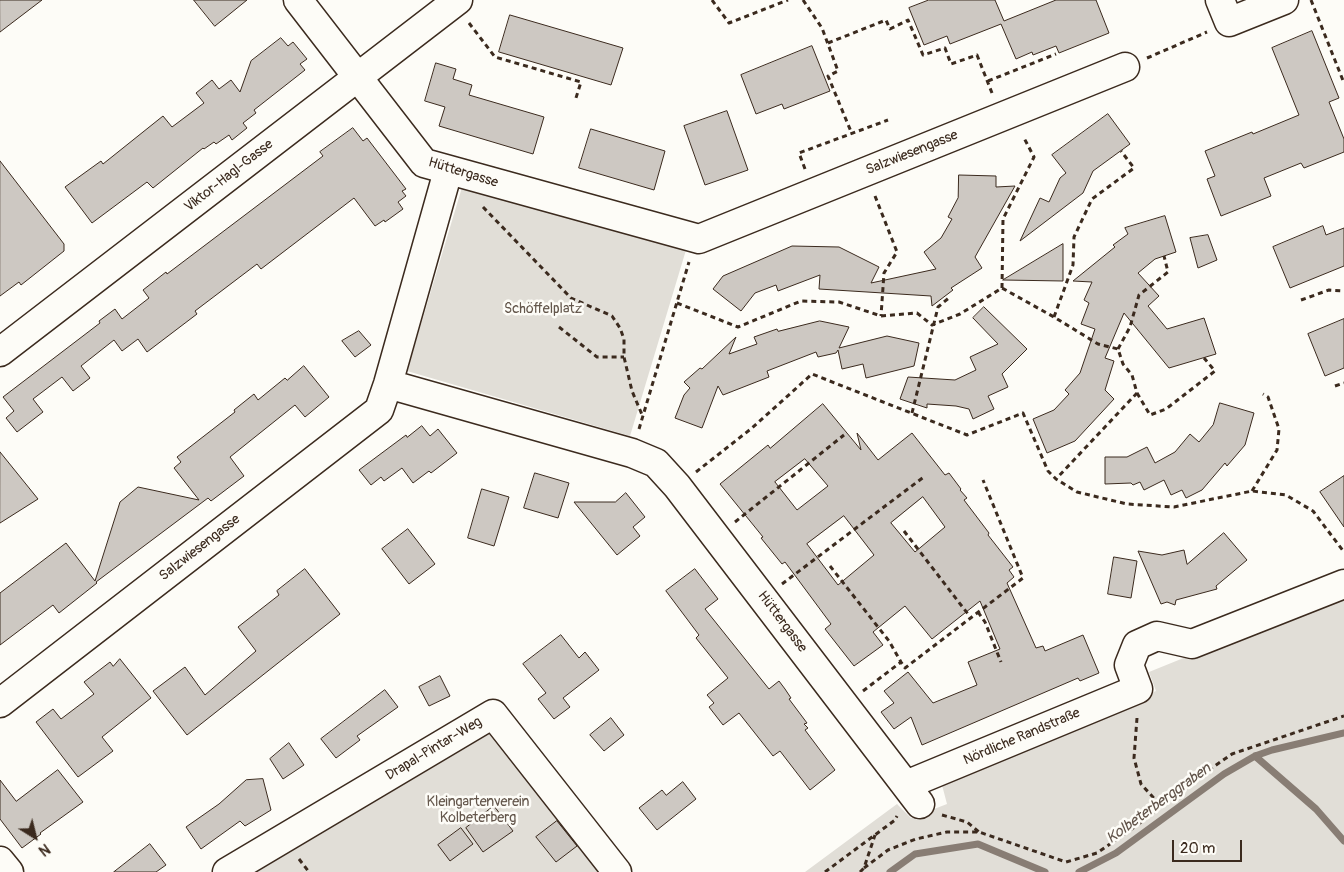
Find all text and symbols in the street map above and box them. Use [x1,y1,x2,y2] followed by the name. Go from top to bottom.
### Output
[863,127,961,179] street label: Salzwiesengasse
[181,136,277,216] street label: Viktor-Hagl-Gasse
[426,154,500,192] street label: Hüttergasse
[504,301,582,317] park label: Schöffelplatz
[156,511,244,585] street label: Salzwiesengasse
[754,588,810,656] street label: Hüttergasse
[961,705,1083,769] street label: Nördliche Randstraße
[383,714,485,784] street label: Drapal-Pintar-Weg
[1103,760,1215,848] water label: Kolbeterberggraben
[427,794,529,826] park label: Kleingartenverein Kolbeterberg
[10,812,60,862] north arrow
[1174,830,1244,862] scale bar
[1180,839,1215,858] text: 20 m
[35,840,53,859] text: N

